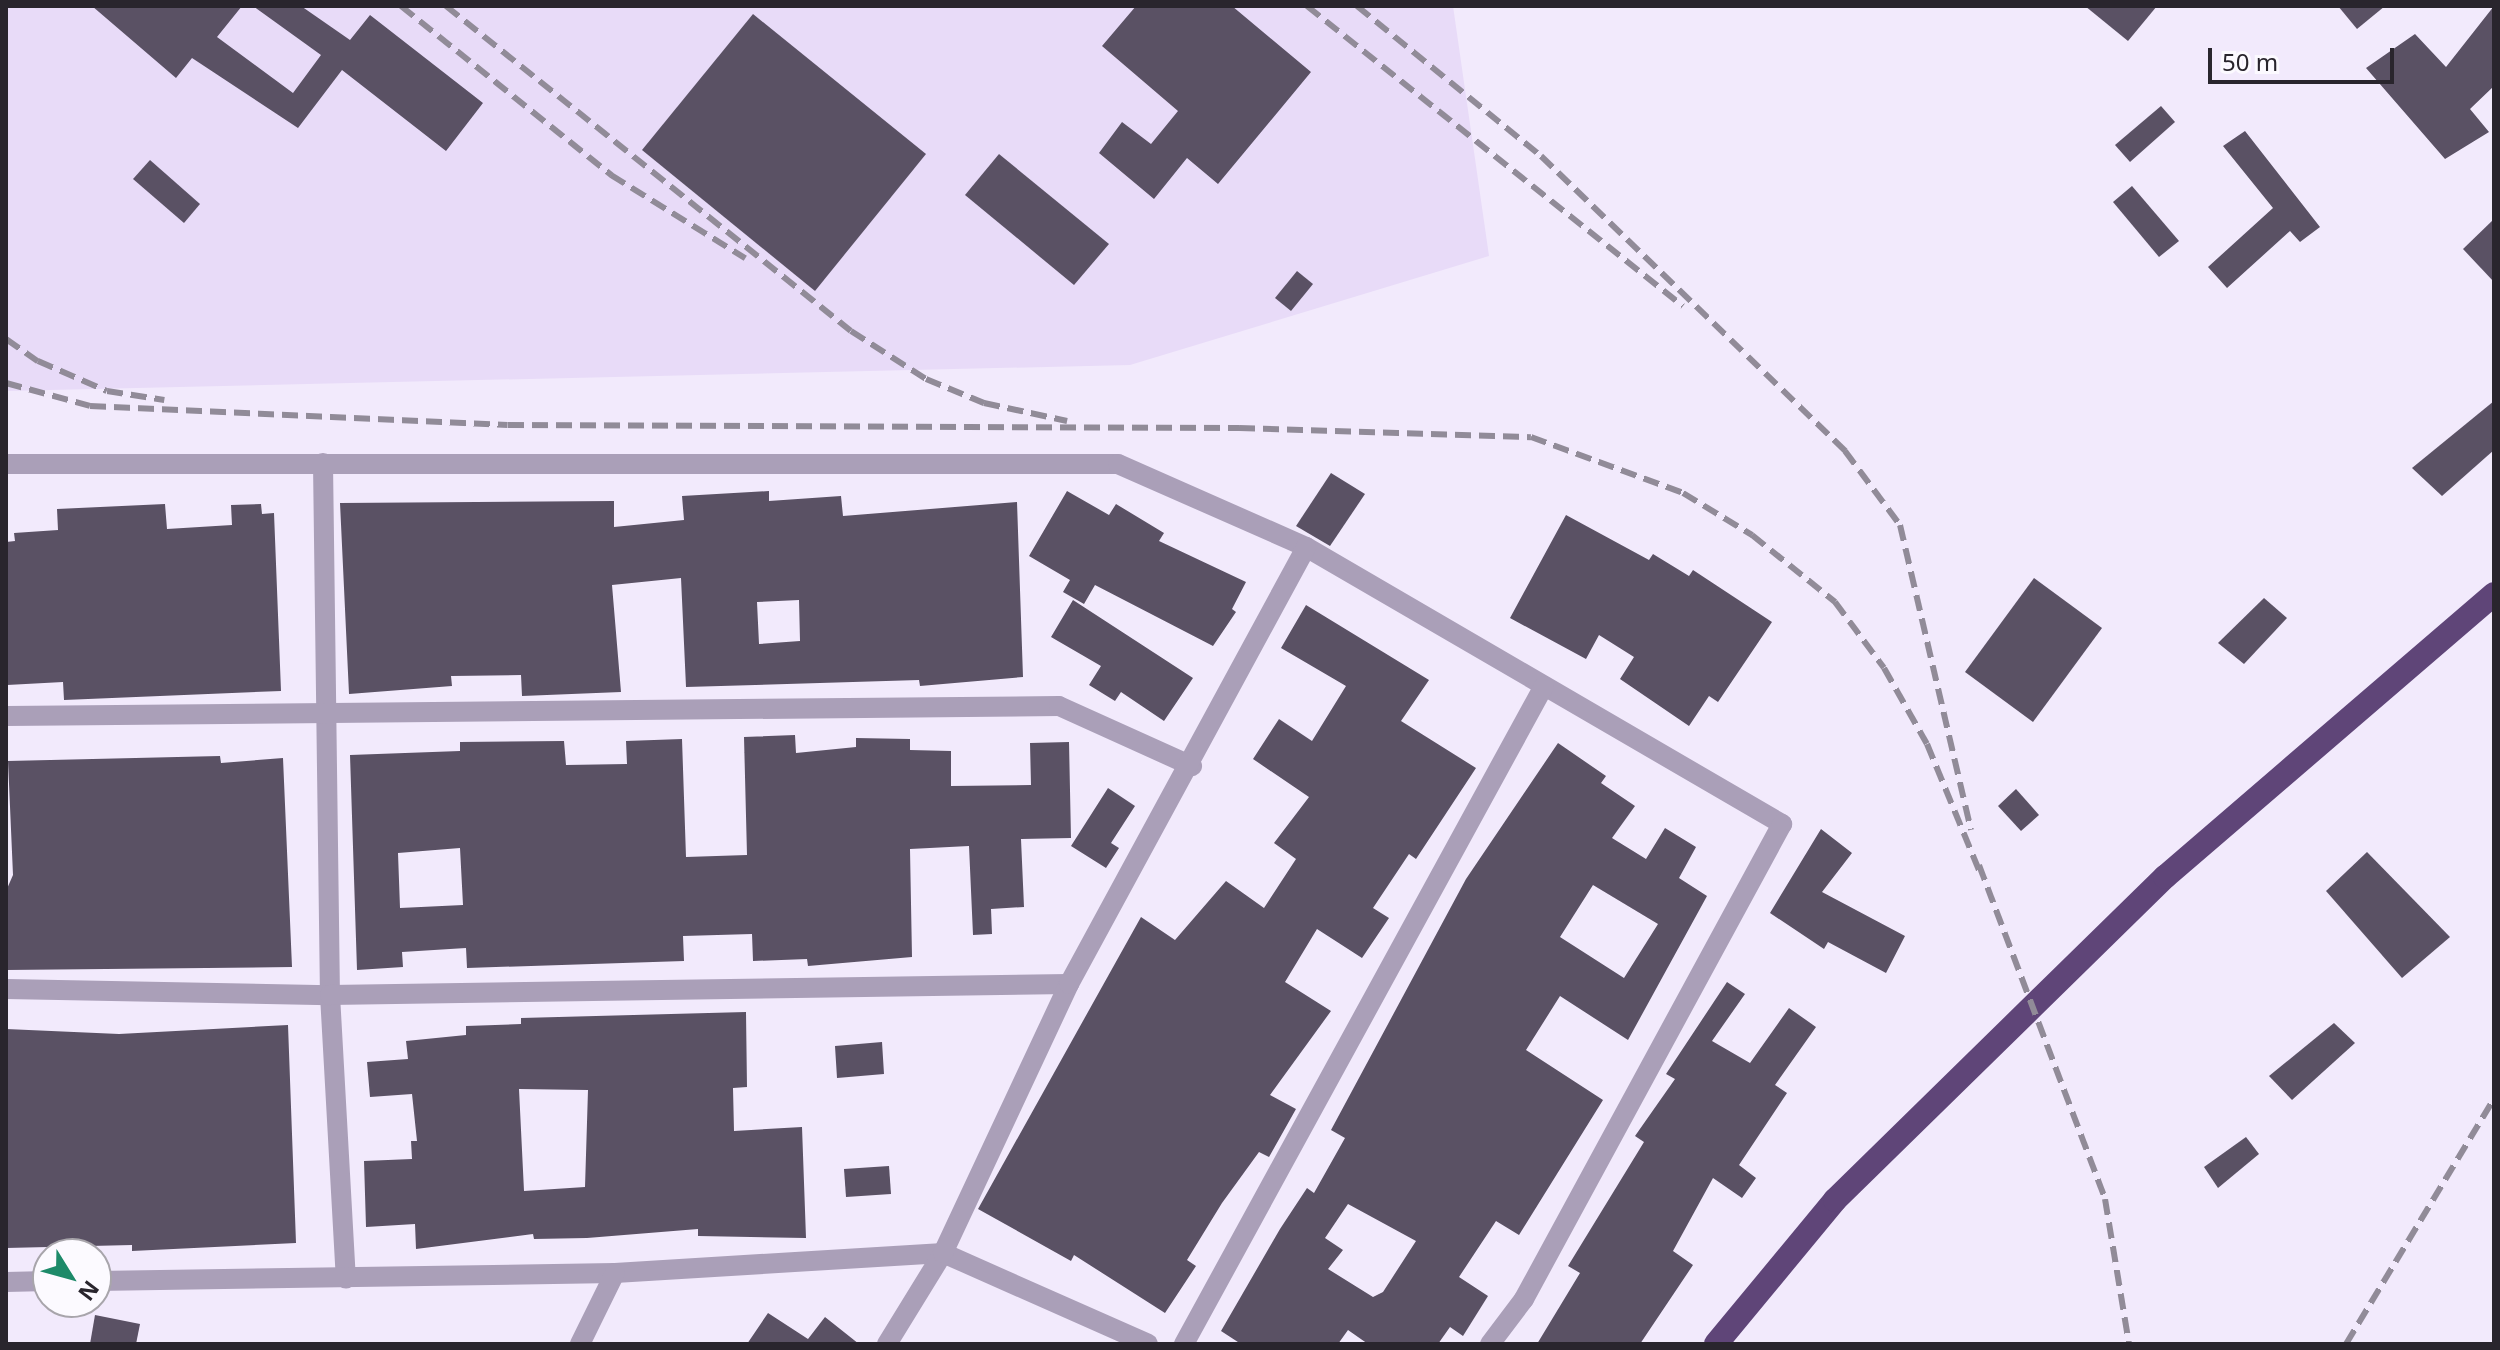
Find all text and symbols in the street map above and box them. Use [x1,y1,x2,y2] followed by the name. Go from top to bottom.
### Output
[2212,32,2398,82] scale bar
[2222,45,2278,78] text: 50 m
[32,1238,112,1318] north arrow
[72,1275,107,1307] text: N

